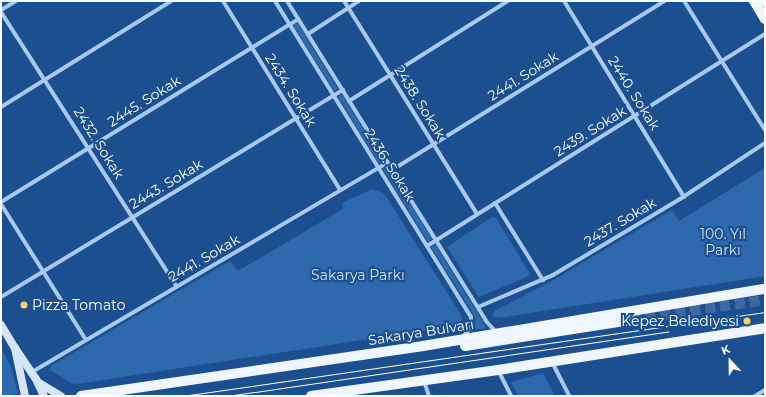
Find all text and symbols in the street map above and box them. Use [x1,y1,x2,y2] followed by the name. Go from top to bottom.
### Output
[485,48,561,104] street label: 2441. Sokak
[262,50,320,130] street label: 2434. Sokak
[605,53,663,133] street label: 2440. Sokak
[391,63,449,141] street label: 2438. Sokak
[104,72,184,130] street label: 2445. Sokak
[551,102,629,160] street label: 2439. Sokak
[70,104,128,182] street label: 2432. Sokak
[361,126,419,204] street label: 2436. Sokak
[126,155,206,213] street label: 2443. Sokak
[581,194,659,250] street label: 2437. Sokak
[700,226,746,258] park label: 100. Yıl Parkı
[165,231,243,285] street label: 2441. Sokak
[311,267,405,283] park label: Sakarya Parkı
[32,297,125,313] place label: Pizza Tomato
[19,300,29,310] marker: Pizza Tomato
[621,313,739,329] place label: Kepez Belediyesi
[367,315,475,349] street label: Sakarya Bulvarı
[742,316,752,326] marker: Kepez Belediyesi
[710,341,750,381] north arrow
[719,342,732,358] text: K

